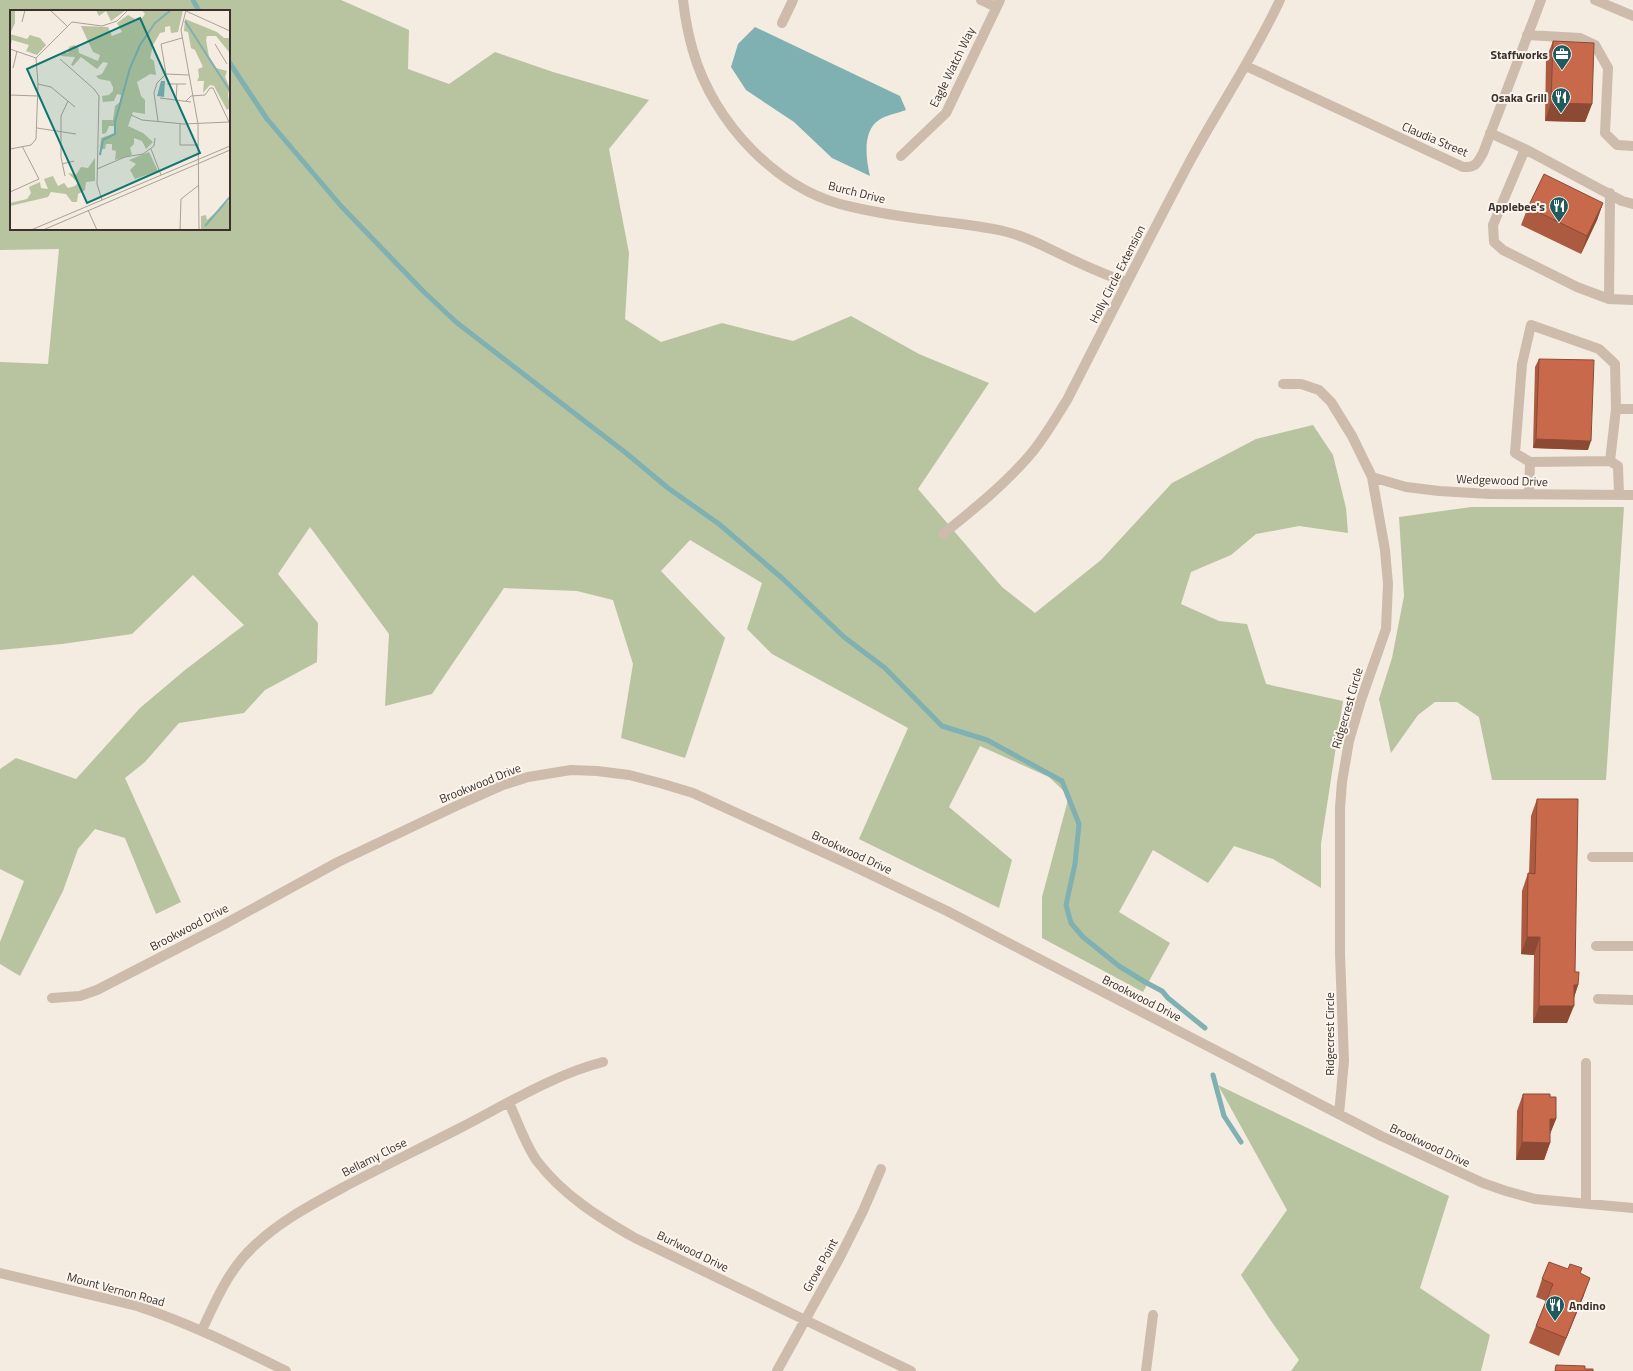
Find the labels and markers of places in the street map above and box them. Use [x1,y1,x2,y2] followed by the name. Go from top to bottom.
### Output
[1551,43,1573,71] office icon: Staffworks
[1491,45,1548,64] place label: Staffworks
[1550,86,1572,114] restaurant icon: Osaka Grill
[1491,88,1547,107] place label: Osaka Grill
[1548,195,1570,223] restaurant icon: Applebee's
[1488,197,1545,216] place label: Applebee's
[1544,1294,1566,1322] restaurant icon: Andino
[1569,1296,1606,1315] place label: Andino

